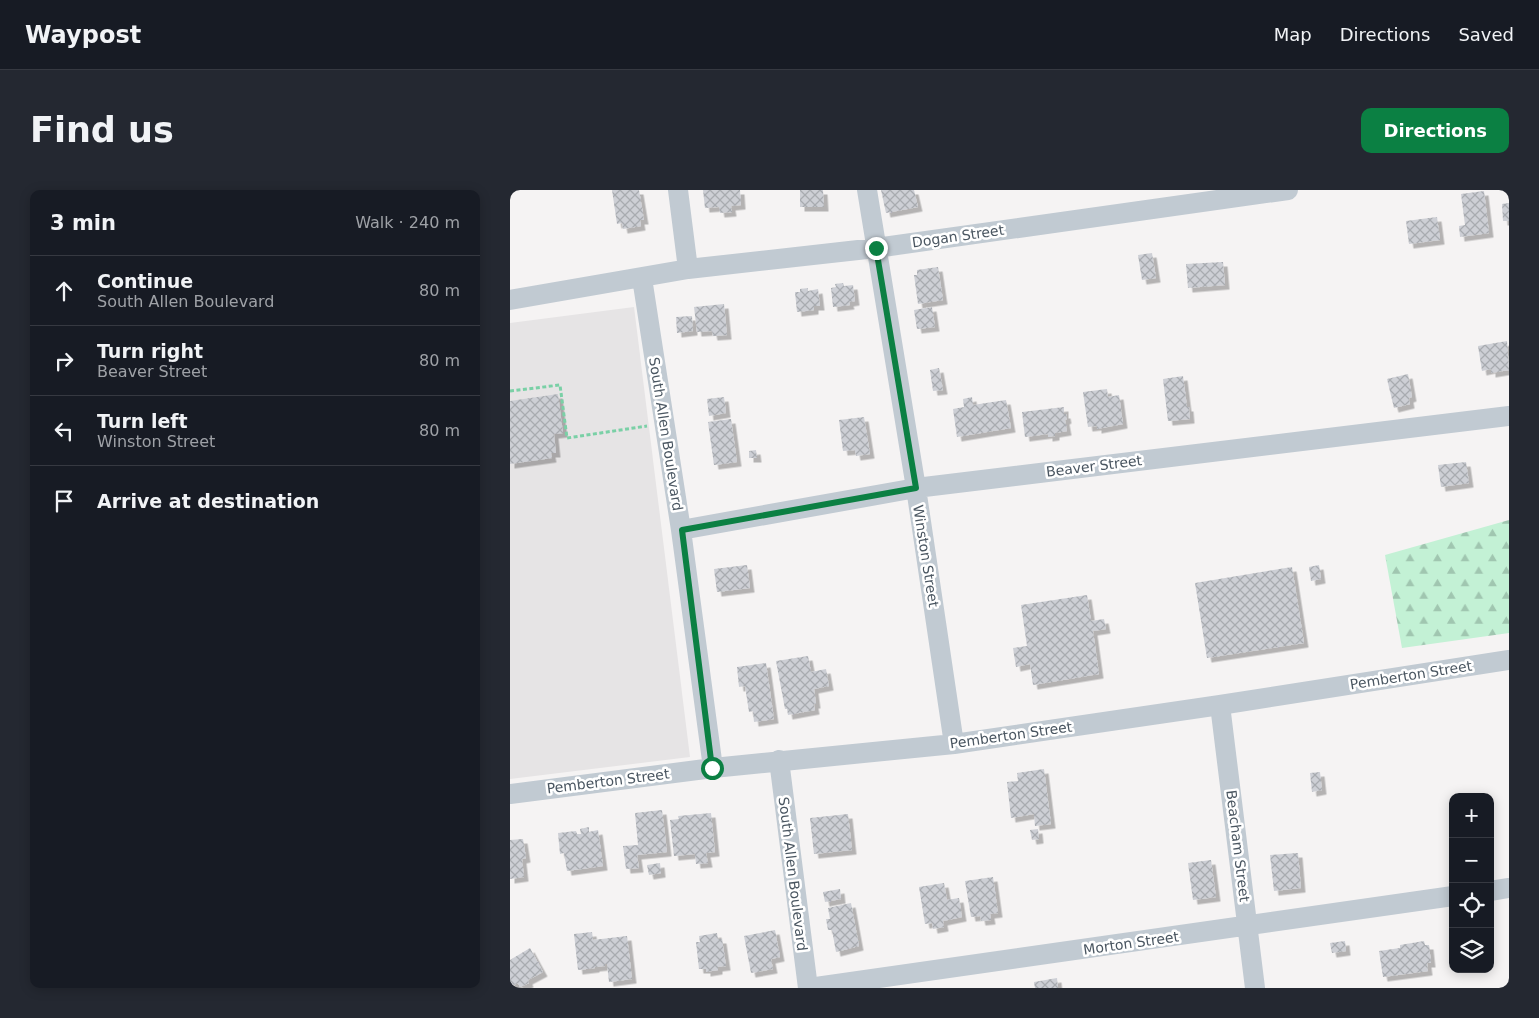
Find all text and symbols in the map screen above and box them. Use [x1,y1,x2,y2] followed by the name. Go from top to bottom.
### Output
[25,21,141,49] text: Waypost
[1274,24,1312,45] text: Map
[1340,24,1430,45] text: Directions
[1458,24,1514,45] text: Saved
[1361,108,1509,153] button: Directions
[30,110,174,150] text: Find us
[50,211,116,235] text: 3 min
[355,213,460,232] text: Walk · 240 m
[911,222,1005,250] street label: Dogan Street
[865,237,888,260] route end
[97,270,193,292] text: Continue
[50,277,78,305] icon: ahead
[419,281,460,300] text: 80 m
[97,292,274,311] text: South Allen Boulevard
[97,340,203,362] text: Turn right
[50,347,78,375] icon: right
[419,351,460,370] text: 80 m
[646,356,686,512] street label: South Allen Boulevard
[97,362,207,381] text: Beaver Street
[97,410,188,432] text: Turn left
[50,417,78,445] icon: left
[419,421,460,440] text: 80 m
[97,432,215,451] text: Winston Street
[1045,452,1143,480] street label: Beaver Street
[50,487,78,515] icon: arrive
[97,490,319,512] text: Arrive at destination
[910,504,942,609] street label: Winston Street
[1349,657,1474,693] street label: Pemberton Street
[949,718,1074,752] street label: Pemberton Street
[701,757,724,780] route start
[546,765,671,796] street label: Pemberton Street
[1223,789,1253,903] street label: Beacham Street
[1449,793,1494,973] map controls
[1449,793,1494,838] button: +
[776,796,810,952] street label: South Allen Boulevard
[1449,838,1494,883] button: −
[1449,883,1494,928] button: locate
[1082,928,1180,958] street label: Morton Street
[1449,928,1494,973] button: layers

